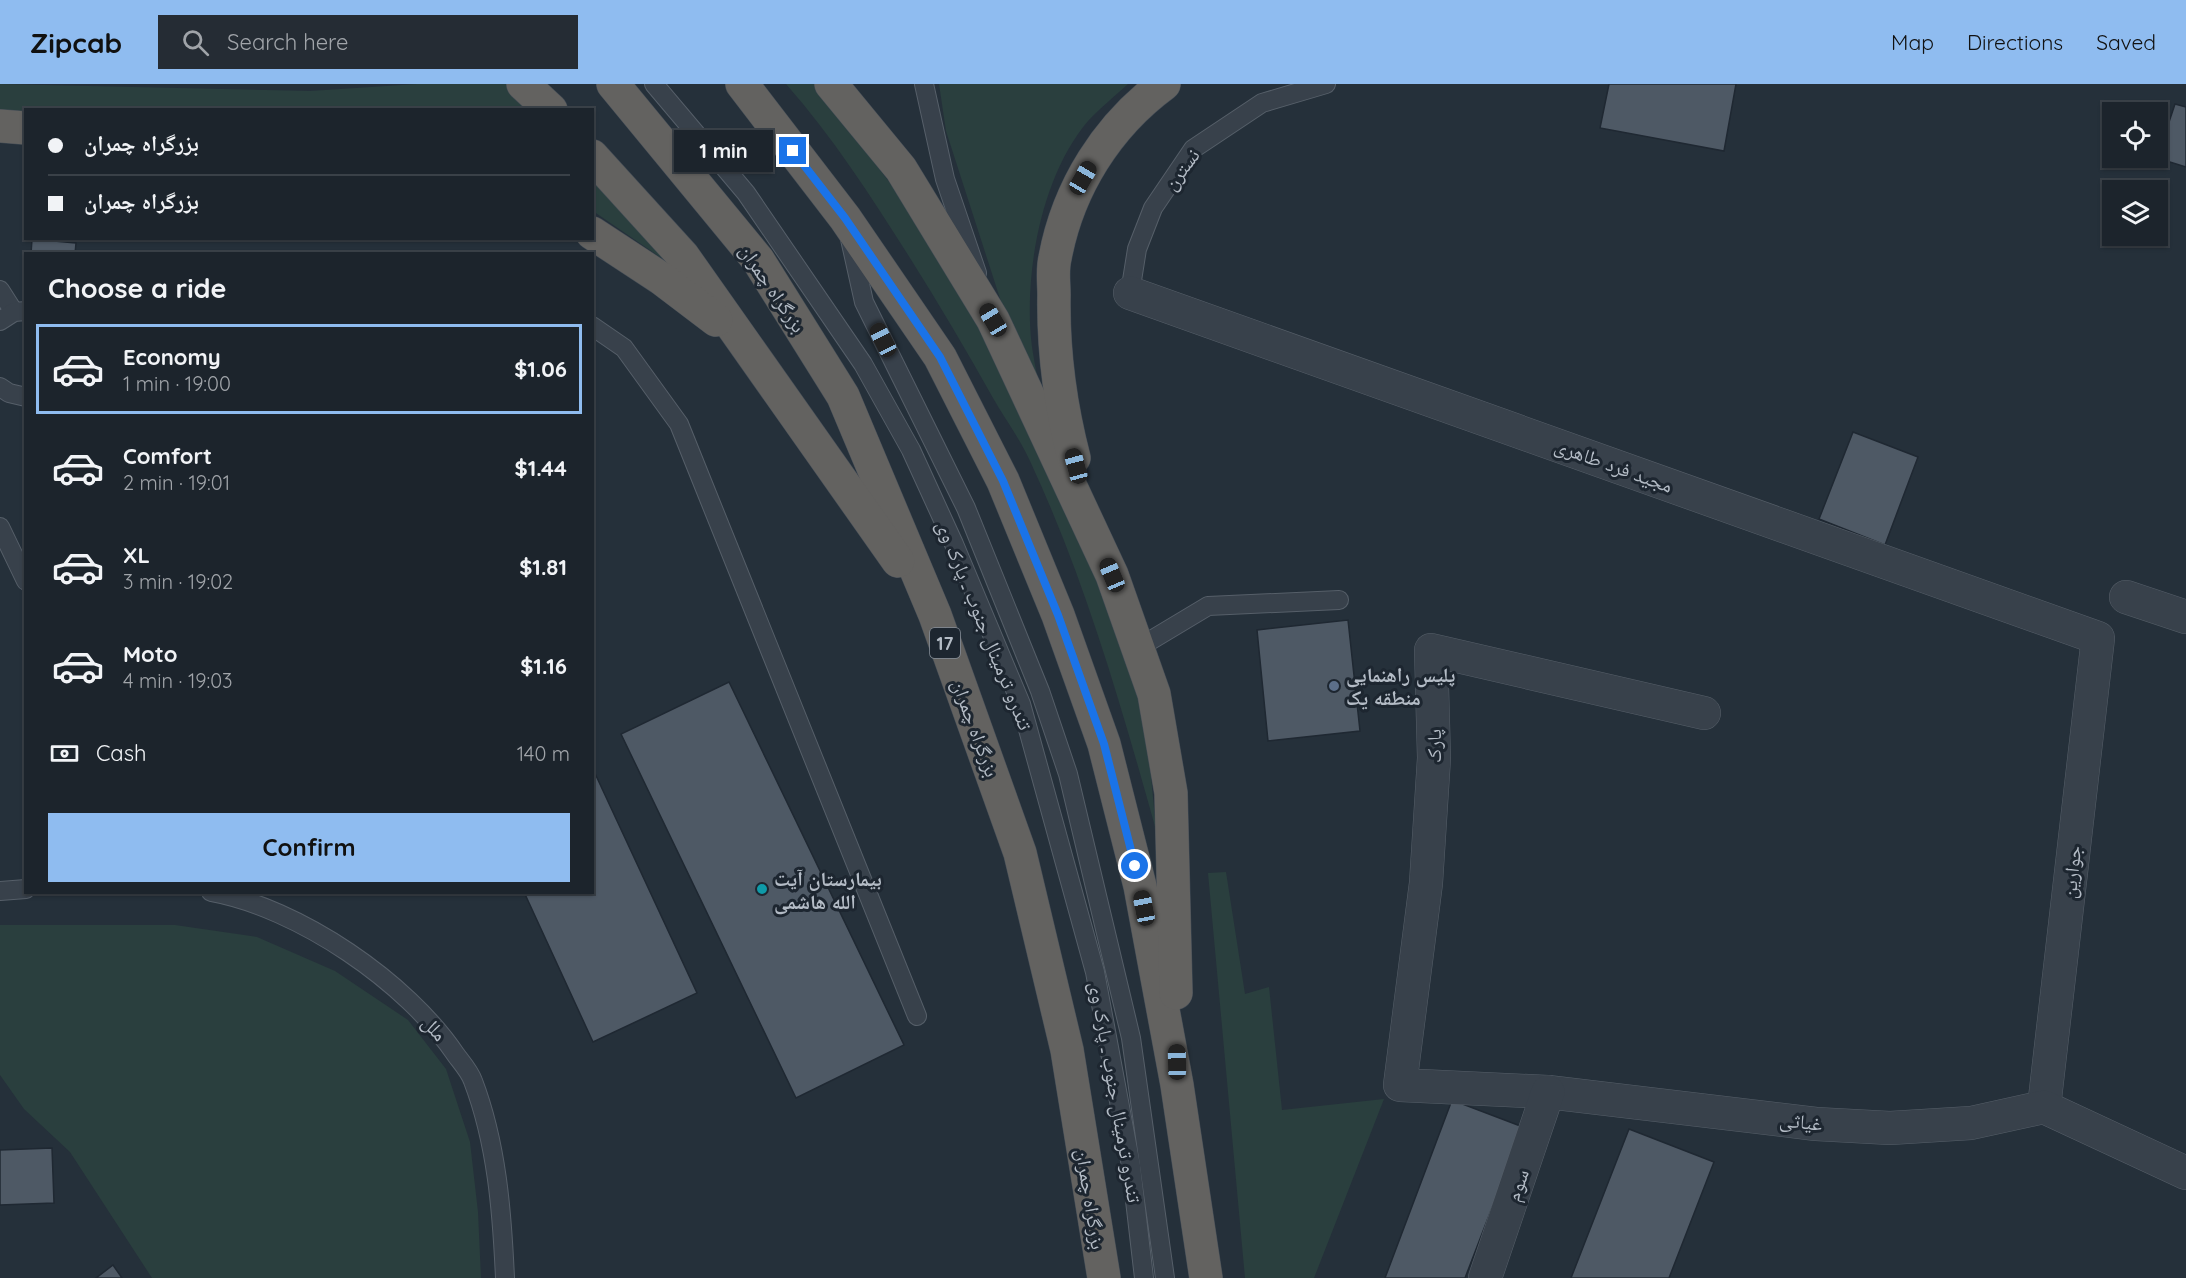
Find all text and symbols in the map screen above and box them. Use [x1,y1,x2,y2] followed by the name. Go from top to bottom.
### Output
[158,15,578,69] search box
[30,25,122,60] text: Zipcab
[179,26,212,59] icon: search
[227,28,349,56] text: Search here
[1891,29,1934,55] text: Map
[1967,29,2063,55] text: Directions
[2096,29,2156,55] text: Saved
[2102,102,2168,246] map controls
[2102,102,2168,168] button: locate
[84,129,199,157] text: بزرگراه چمران
[673,130,772,172] callout: 1 min
[779,137,806,164] route end
[699,138,748,163] text: 1 min
[1157,143,1205,195] street label: نسترن
[1066,158,1100,198] car
[2102,180,2168,246] button: layers
[84,187,199,215] text: بزرگراه چمران
[734,239,812,337] street label: بزرگراه چمران
[48,271,226,305] text: Choose a ride
[976,300,1010,340] car
[867,320,899,360] car
[51,342,105,396] icon: car
[123,343,221,371] text: Economy
[514,355,567,383] text: $1.06
[123,371,231,396] text: 1 min · 19:00
[1552,432,1676,498] street label: مجید فرد طاهری
[51,441,105,495] icon: car
[123,442,212,470] text: Comfort
[1063,446,1089,486] car
[515,454,567,482] text: $1.44
[123,470,230,495] text: 2 min · 19:01
[931,516,1039,734] street label: تندرو ترمینال جنوب ـ پارک وی
[51,540,105,594] icon: car
[123,541,150,569] text: XL
[519,553,567,581] text: $1.81
[1097,555,1127,595] car
[123,569,233,594] text: 3 min · 19:02
[930,628,960,658] road number: 17
[51,639,105,693] icon: car
[123,640,177,668] text: Moto
[520,652,567,680] text: $1.16
[1346,662,1456,710] place label: پلیس راهنمایی منطقه یک
[123,668,233,693] text: 4 min · 19:03
[947,676,1005,780] street label: بزرگراه چمران
[1327,679,1341,693] marker: پلیس راهنمایی منطقه یک
[1421,729,1446,763] street label: پارک
[48,737,81,770] icon: cash
[96,739,147,767] text: Cash
[517,741,570,766] text: 140 m
[48,813,570,882] button: Confirm
[2056,844,2086,900] street label: جوارین
[1121,852,1148,879] route start
[774,866,882,915] place label: بیمارستان آیت الله هاشمی
[755,882,769,896] marker: بیمارستان آیت الله هاشمی
[1132,889,1156,927] car
[1084,980,1148,1205] street label: تندرو ترمینال جنوب ـ پارک وی
[417,1010,453,1046] street label: ملل
[1168,1044,1186,1080] car
[1778,1106,1824,1136] street label: غیاثی
[1071,1147,1111,1251] street label: بزرگراه چمران
[1500,1166,1536,1205] street label: سوم

